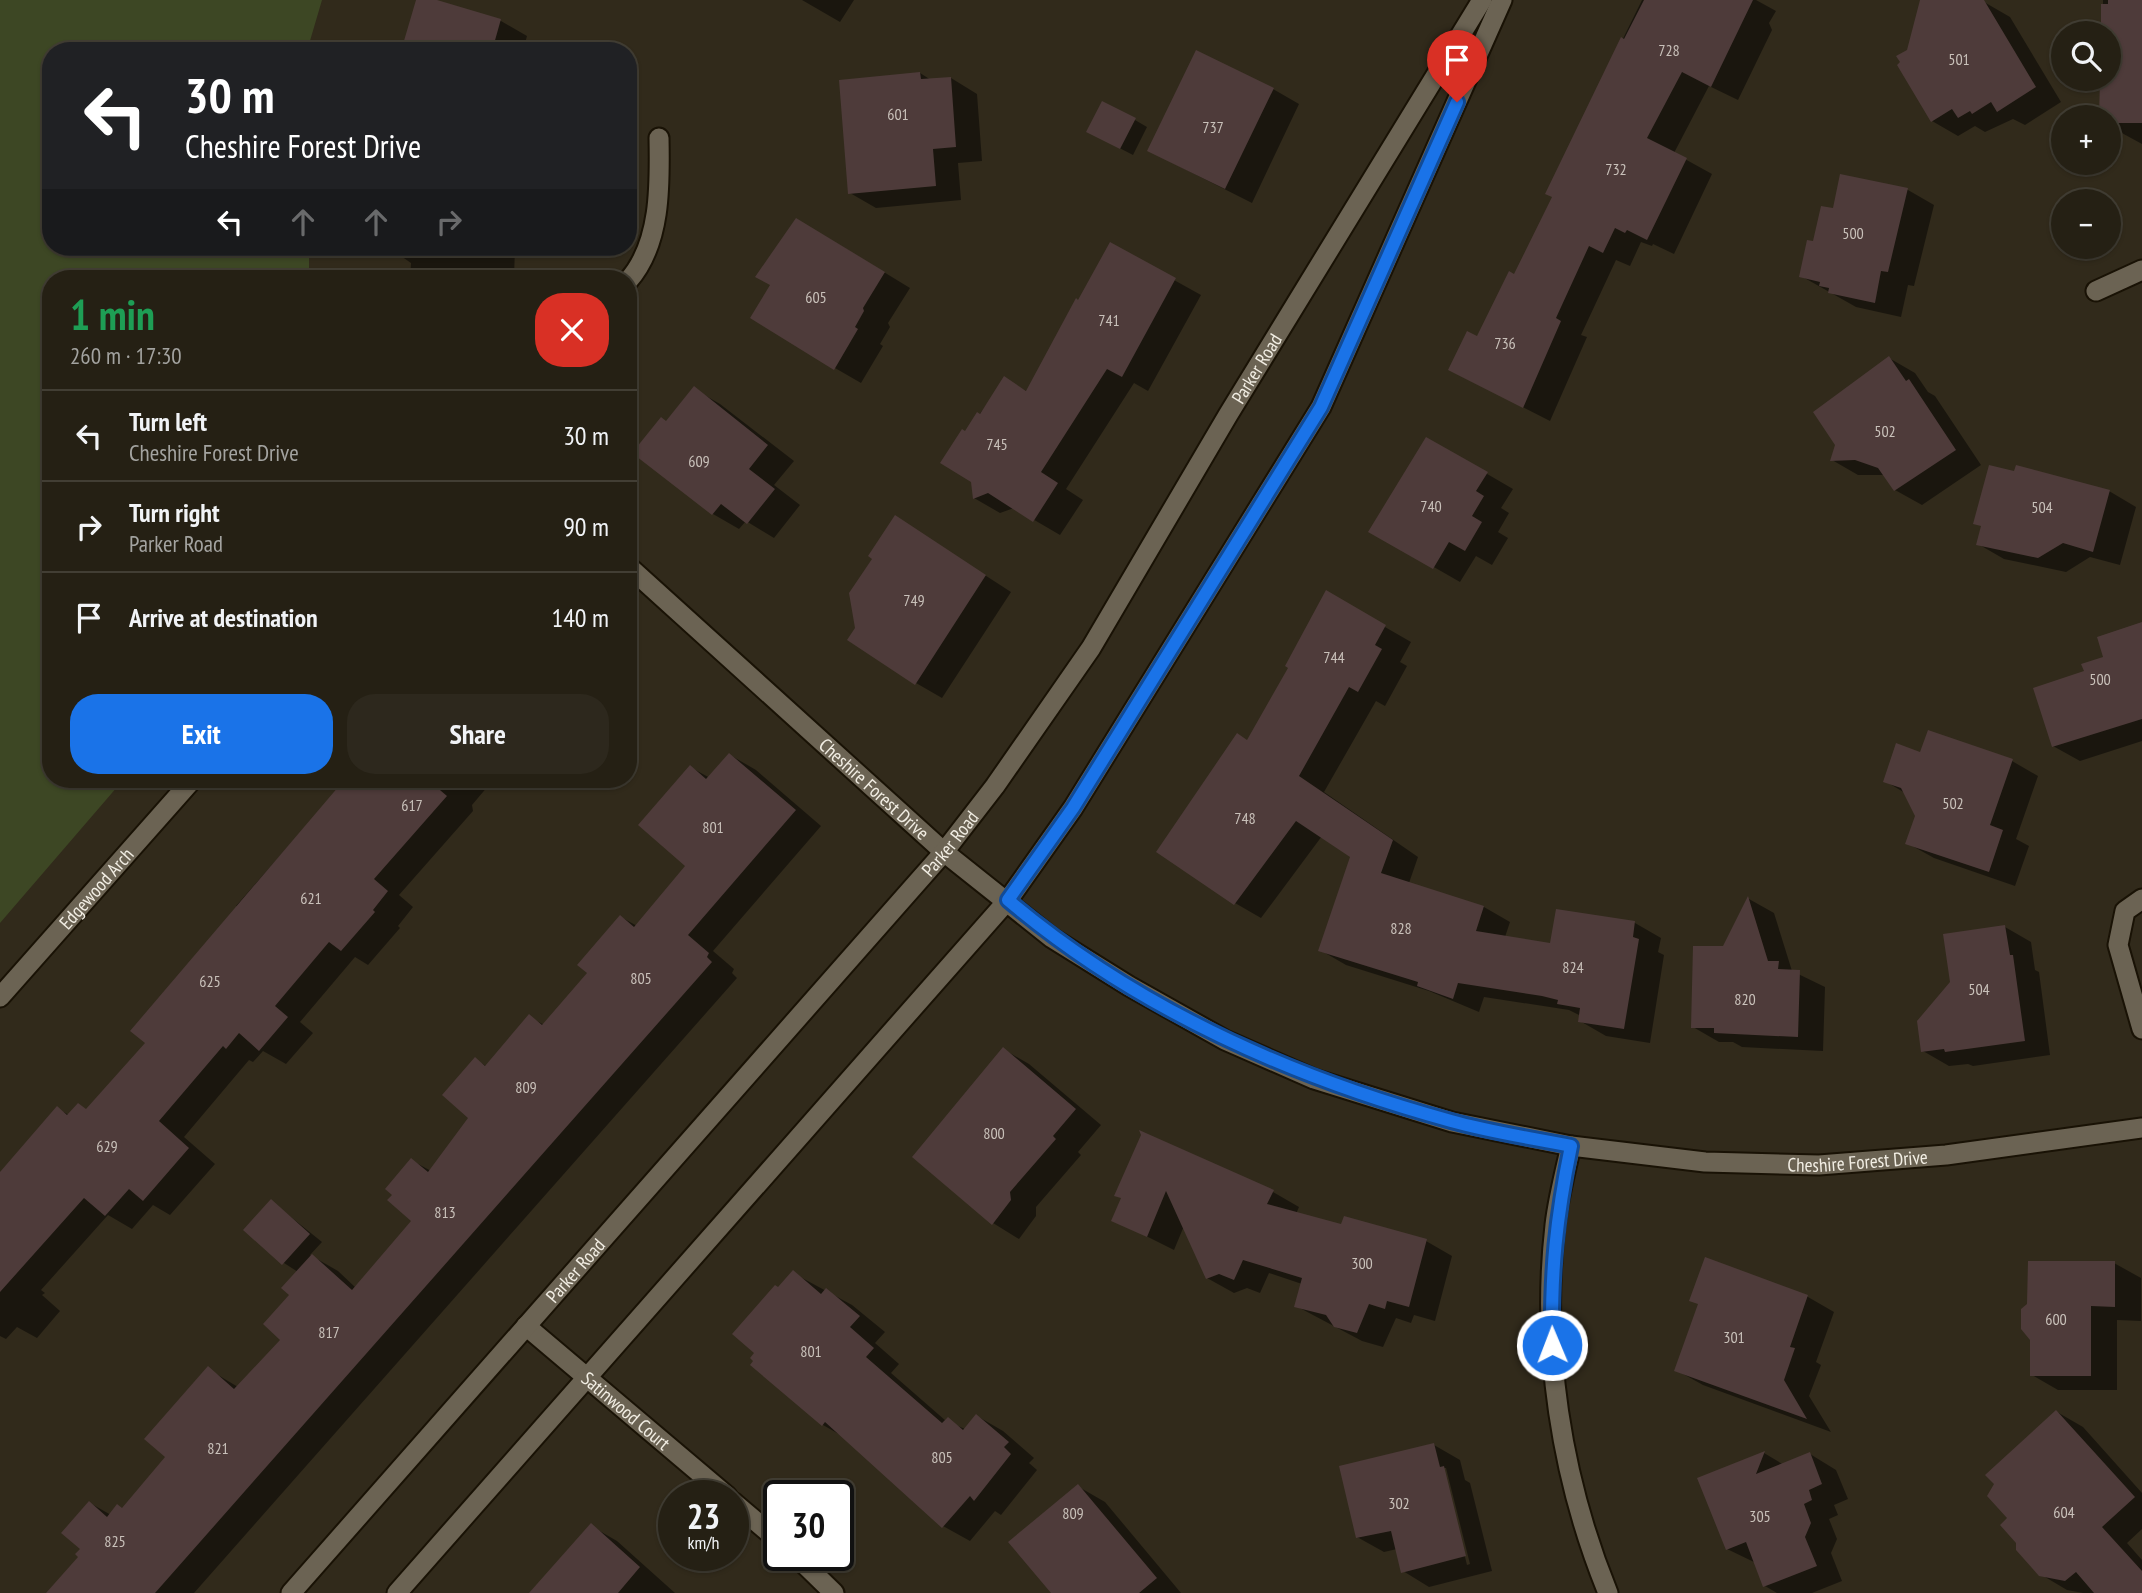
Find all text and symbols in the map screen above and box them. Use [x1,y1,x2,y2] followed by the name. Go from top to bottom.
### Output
[2051,21,2121,259] map controls
[2051,21,2121,91] button: search
[1427,30,1487,102] pin
[1658,40,1680,60] house number: 728
[1438,41,1476,79] icon: arrive
[1948,49,1970,69] house number: 501
[185,63,274,127] text: 30 m
[70,70,161,161] icon: left
[887,104,909,124] house number: 601
[2051,105,2121,175] button: +
[1202,117,1224,137] house number: 737
[185,125,421,167] text: Cheshire Forest Drive
[1605,159,1627,179] house number: 732
[2051,189,2121,259] button: −
[211,203,249,241] icon: left
[284,203,322,241] icon: ahead
[357,203,395,241] icon: ahead
[430,203,468,241] icon: right
[1842,223,1864,243] house number: 500
[70,287,155,342] text: 1 min
[805,287,827,307] house number: 605
[535,293,609,367] button: close
[1098,310,1120,330] house number: 741
[1226,329,1287,408] street label: Parker Road
[1494,333,1516,353] house number: 736
[70,341,182,370] text: 260 m · 17:30
[129,405,207,438] text: Turn left
[70,417,108,455] icon: left
[563,419,609,452] text: 30 m
[1874,421,1896,441] house number: 502
[986,434,1008,454] house number: 745
[129,438,299,467] text: Cheshire Forest Drive
[688,451,710,471] house number: 609
[129,496,220,529] text: Turn right
[1420,496,1442,516] house number: 740
[2031,497,2053,517] house number: 504
[70,508,108,546] icon: right
[563,510,609,543] text: 90 m
[129,529,223,558] text: Parker Road
[903,590,925,610] house number: 749
[70,599,108,637] icon: arrive
[129,601,318,634] text: Arrive at destination
[551,601,609,634] text: 140 m
[1323,647,1345,667] house number: 744
[2089,669,2111,689] house number: 500
[70,694,333,774] button: Exit
[347,694,609,774] button: Share
[814,733,934,845] street label: Cheshire Forest Drive
[1942,793,1964,813] house number: 502
[401,795,423,815] house number: 617
[916,806,984,881] street label: Parker Road
[1234,808,1256,828] house number: 748
[702,817,724,837] house number: 801
[54,843,139,934] street label: Edgewood Arch
[300,888,322,908] house number: 621
[1390,918,1412,938] house number: 828
[1562,957,1584,977] house number: 824
[630,968,652,988] house number: 805
[199,971,221,991] house number: 625
[1968,979,1990,999] house number: 504
[1734,989,1756,1009] house number: 820
[515,1077,537,1097] house number: 809
[983,1123,1005,1143] house number: 800
[96,1136,118,1156] house number: 629
[1787,1144,1929,1177] street label: Cheshire Forest Drive
[434,1202,456,1222] house number: 813
[541,1233,610,1307] street label: Parker Road
[1351,1253,1373,1273] house number: 300
[1515,1308,1589,1382] position arrow
[2045,1309,2067,1329] house number: 600
[318,1322,340,1342] house number: 817
[1723,1327,1745,1347] house number: 301
[800,1341,822,1361] house number: 801
[577,1366,676,1455] street label: Satinwood Court
[207,1438,229,1458] house number: 821
[931,1447,953,1467] house number: 805
[763,1480,854,1571] speed limit sign: 30
[687,1493,720,1539] text: 23
[1388,1493,1410,1513] house number: 302
[2053,1502,2075,1522] house number: 604
[1062,1503,1084,1523] house number: 809
[1749,1506,1771,1526] house number: 305
[104,1531,126,1551] house number: 825
[688,1531,719,1554] text: km/h

